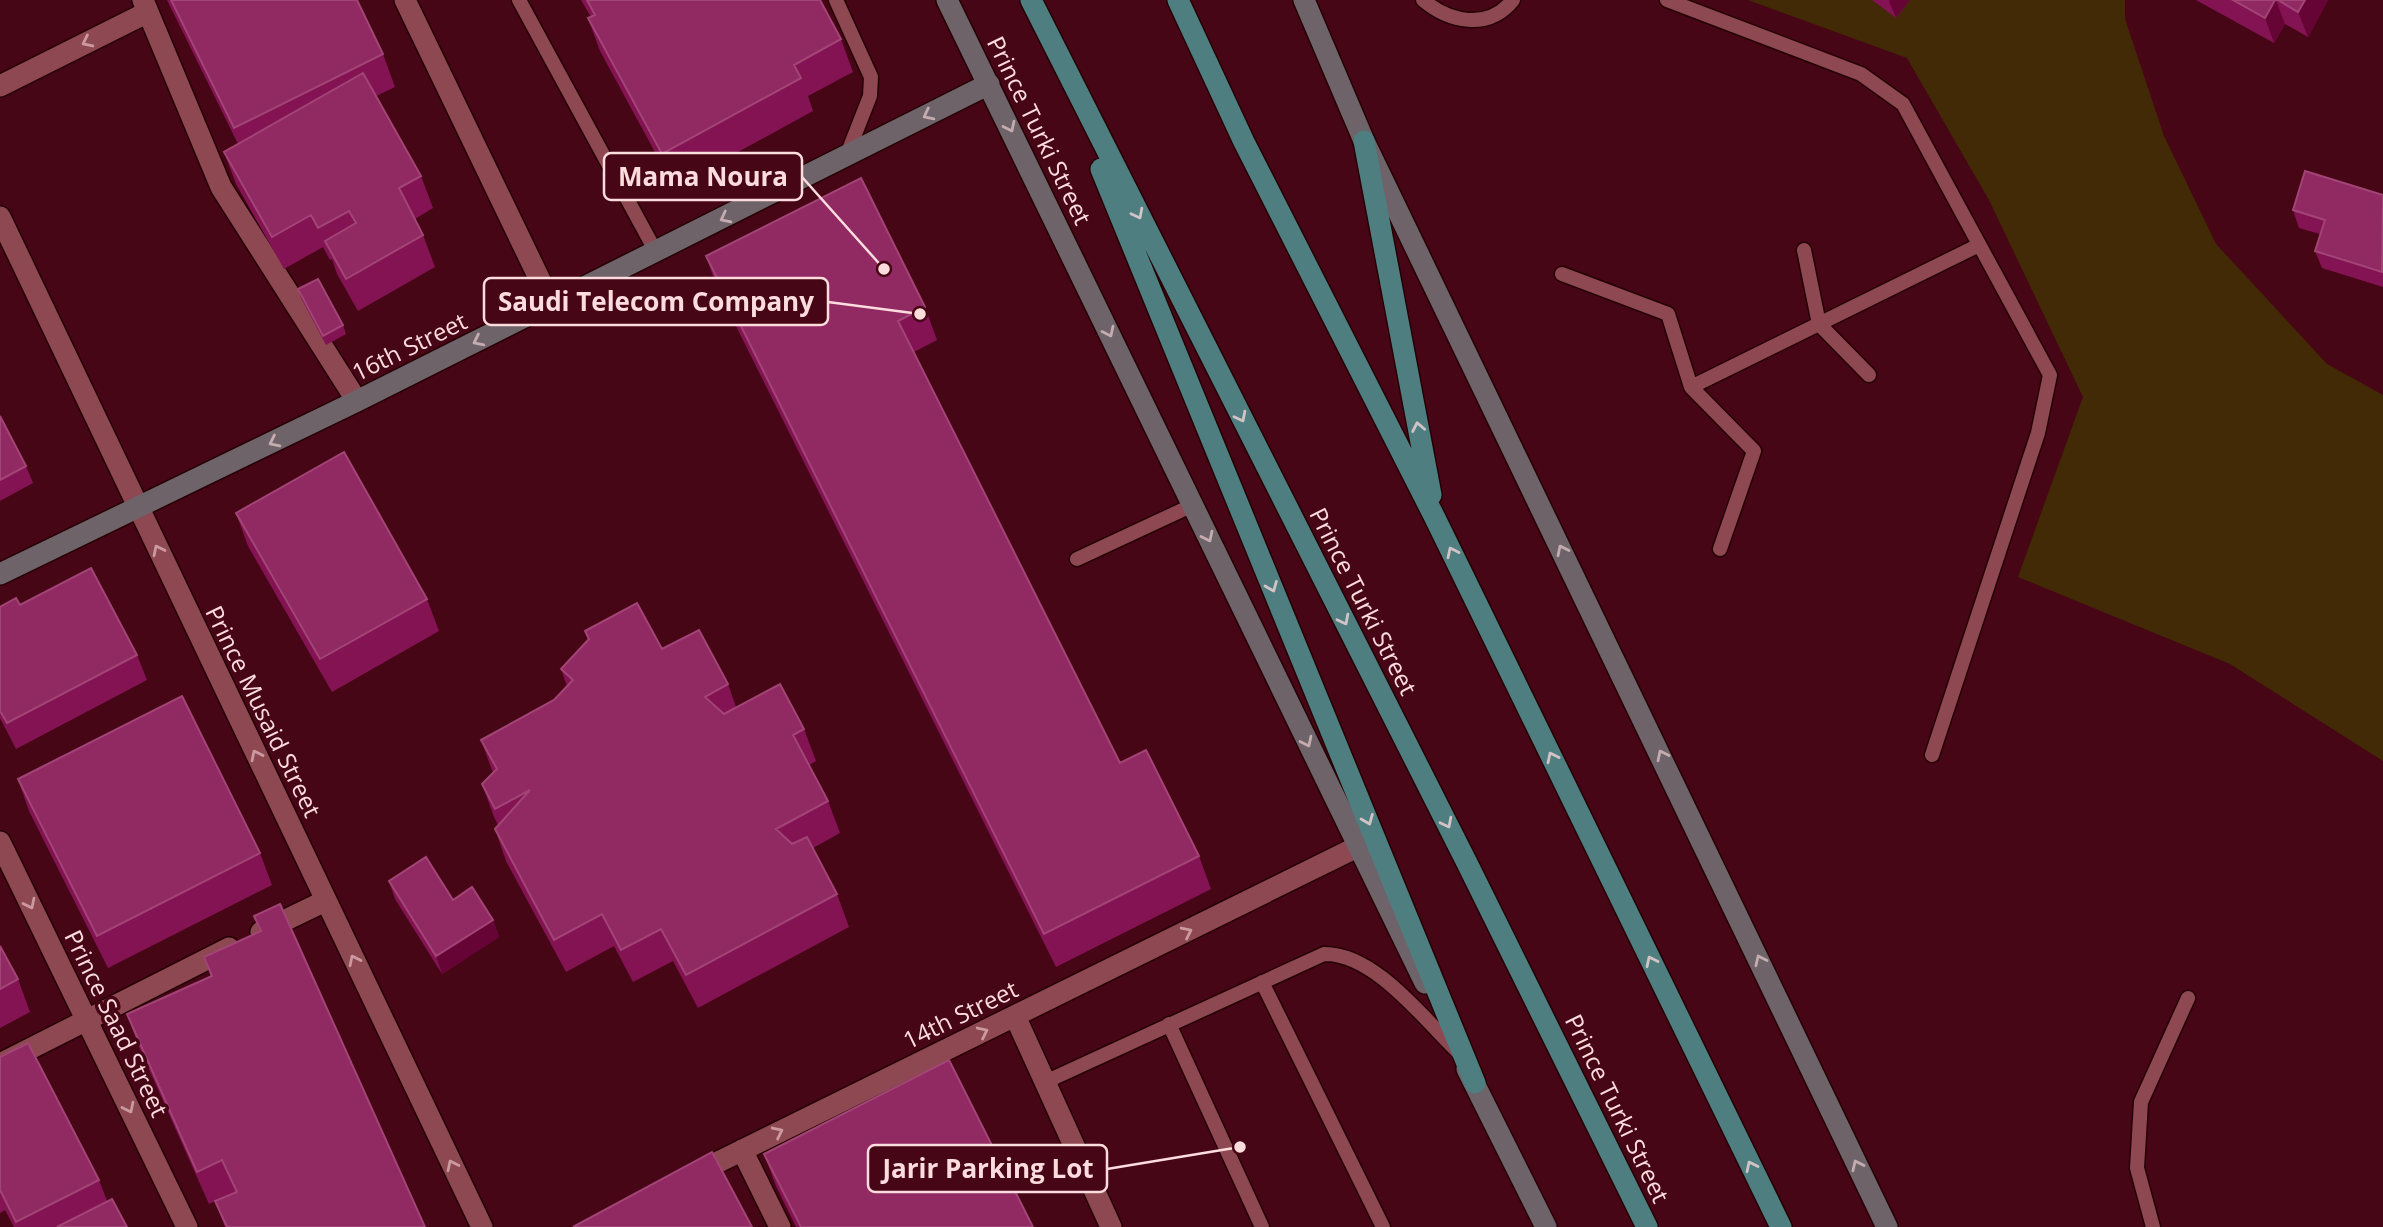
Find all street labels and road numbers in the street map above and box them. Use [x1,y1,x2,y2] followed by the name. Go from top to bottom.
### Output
[980,30,1100,230] street label: Prince Turki Street
[346,304,472,388] street label: 16th Street
[1303,502,1425,700] street label: Prince Turki Street
[198,600,330,822] street label: Prince Musaid Street
[57,924,177,1122] street label: Prince Saad Street
[897,972,1023,1056] street label: 14th Street
[1558,1008,1678,1208] street label: Prince Turki Street

